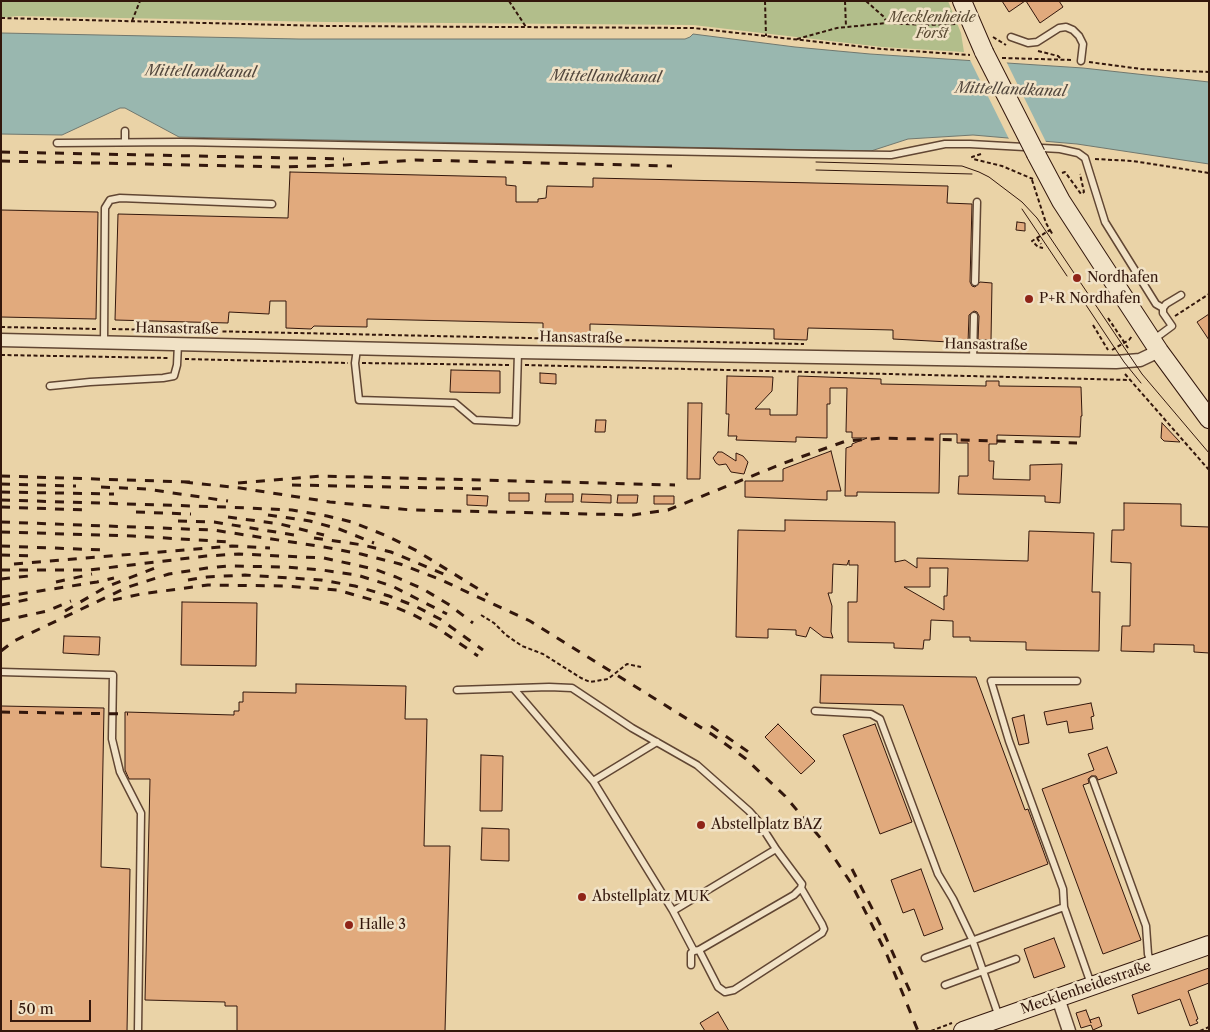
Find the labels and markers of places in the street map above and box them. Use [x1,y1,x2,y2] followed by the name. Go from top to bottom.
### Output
[1087,270,1159,286] place label: Nordhafen
[1071,272,1083,284] marker: Nordhafen
[1039,291,1141,307] place label: P+R Nordhafen
[1023,293,1035,305] marker: P+R Nordhafen
[711,817,822,833] place label: Abstellplatz BAZ
[695,819,707,831] marker: Abstellplatz BAZ
[592,889,710,905] place label: Abstellplatz MUK
[576,891,588,903] marker: Abstellplatz MUK
[359,917,406,933] place label: Halle 3
[343,919,355,931] marker: Halle 3

